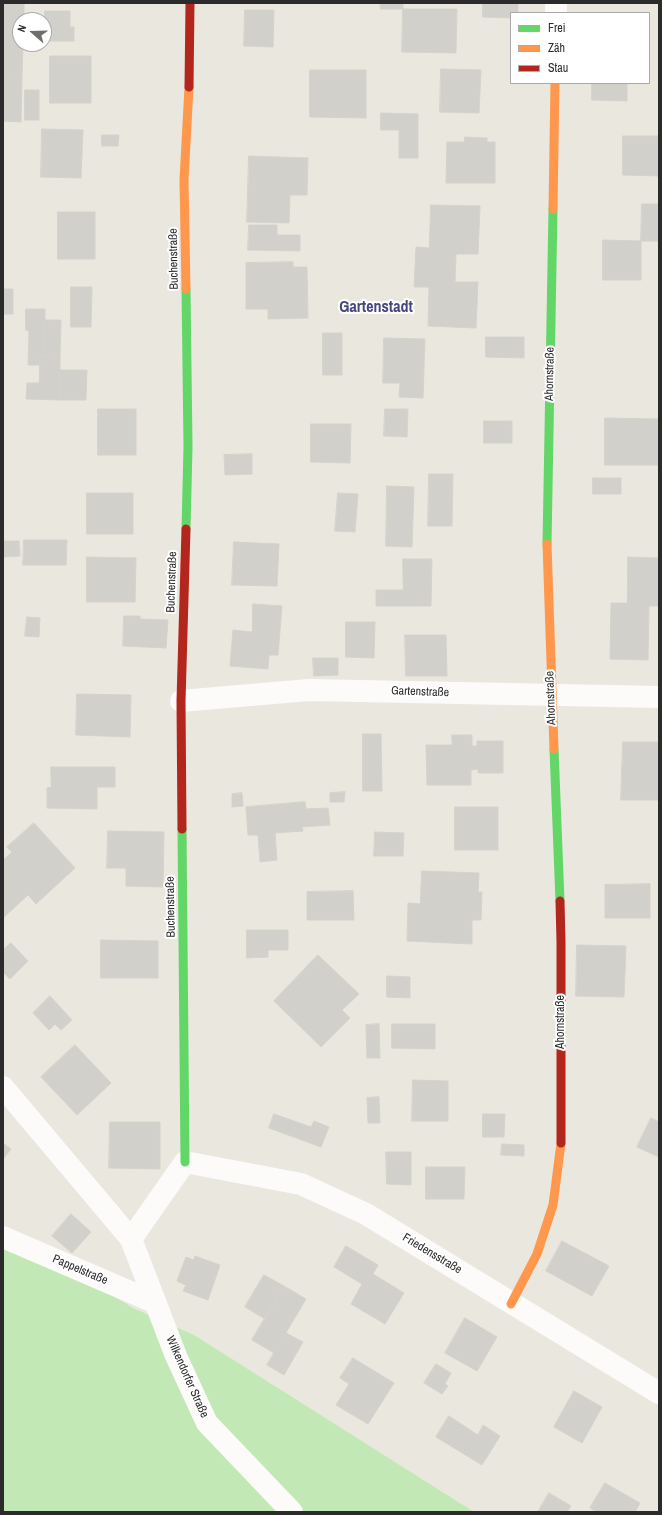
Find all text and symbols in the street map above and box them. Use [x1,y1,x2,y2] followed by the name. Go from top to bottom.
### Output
[12,12,52,52] north arrow
[510,12,650,84] legend
[548,20,566,36] text: Frei
[14,23,29,34] text: N
[548,40,565,56] text: Zäh
[548,60,568,76] text: Stau
[166,228,182,290] street label: Buchenstraße
[339,298,413,318] district label: Gartenstadt
[542,347,558,401] street label: Ahornstraße
[164,551,180,613] street label: Buchenstraße
[543,671,559,725] street label: Ahornstraße
[391,684,449,700] street label: Gartenstraße
[163,876,179,938] street label: Buchenstraße
[554,995,568,1049] street label: Ahornstraße
[400,1231,464,1277] street label: Friedensstraße
[50,1252,110,1288] street label: Pappelstraße
[163,1334,211,1420] street label: Wilkendorfer Straße

